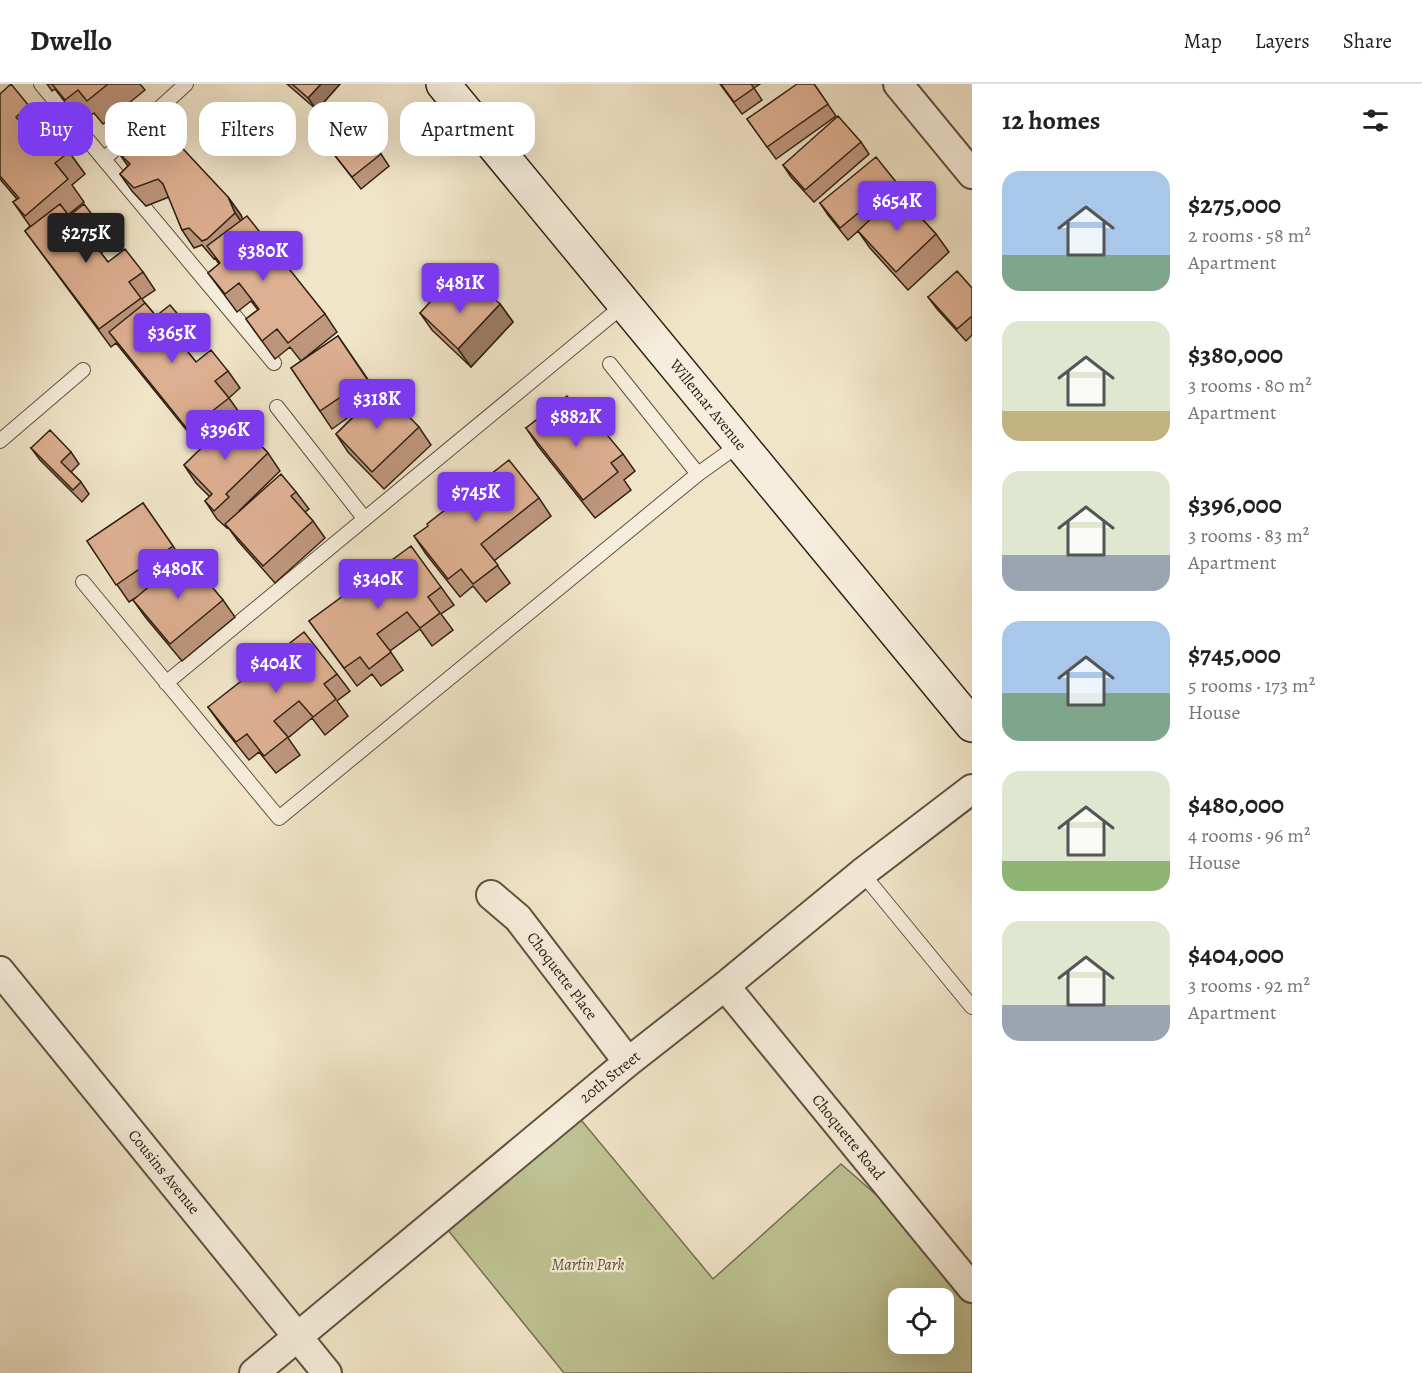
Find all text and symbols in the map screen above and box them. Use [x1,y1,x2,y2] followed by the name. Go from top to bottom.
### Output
[30,22,112,60] text: Dwello
[1183,27,1222,55] text: Map
[1255,27,1310,55] text: Layers
[1343,27,1392,55] text: Share
[18,102,93,156] chip: Buy
[105,102,187,156] chip: Rent
[199,102,296,156] chip: Filters
[308,102,388,156] chip: New
[400,102,535,156] chip: Apartment
[1002,103,1100,138] text: 12 homes
[1359,104,1392,137] icon: filters
[855,181,939,232] pin: $654K
[872,187,922,214] text: $654K
[1188,187,1281,222] text: $275,000
[1050,195,1122,267] icon: home
[44,213,128,264] pin: $275K
[61,219,111,246] text: $275K
[1188,222,1311,249] text: 2 rooms · 58 m²
[221,231,305,282] pin: $380K
[238,237,288,264] text: $380K
[1188,249,1277,276] text: Apartment
[418,263,502,314] pin: $481K
[436,269,484,296] text: $481K
[130,313,214,364] pin: $365K
[148,319,196,346] text: $365K
[1188,337,1283,372] text: $380,000
[1050,345,1122,417] icon: home
[664,354,752,455] street label: Willemar Avenue
[1188,372,1312,399] text: 3 rooms · 80 m²
[335,379,419,430] pin: $318K
[353,385,401,412] text: $318K
[534,397,618,448] pin: $882K
[1188,399,1277,426] text: Apartment
[550,403,602,430] text: $882K
[183,410,267,461] pin: $396K
[200,416,250,443] text: $396K
[434,472,518,523] pin: $745K
[452,478,500,505] text: $745K
[1188,487,1282,522] text: $396,000
[1050,495,1122,567] icon: home
[1188,522,1309,549] text: 3 rooms · 83 m²
[136,549,220,600] pin: $480K
[1188,549,1277,576] text: Apartment
[152,555,204,582] text: $480K
[336,559,420,610] pin: $340K
[353,565,403,592] text: $340K
[1188,637,1281,672] text: $745,000
[234,643,318,694] pin: $404K
[1050,645,1122,717] icon: home
[250,649,302,676] text: $404K
[1188,672,1315,699] text: 5 rooms · 173 m²
[1188,699,1240,726] text: House
[1188,787,1284,822] text: $480,000
[1050,795,1122,867] icon: home
[1188,822,1310,849] text: 4 rooms · 96 m²
[1188,849,1240,876] text: House
[521,927,603,1025] street label: Choquette Place
[1188,937,1284,972] text: $404,000
[1050,945,1122,1017] icon: home
[1188,972,1310,999] text: 3 rooms · 92 m²
[1188,999,1277,1026] text: Apartment
[575,1046,645,1108] street label: 20th Street
[806,1089,890,1185] street label: Choquette Road
[123,1125,205,1219] street label: Cousins Avenue
[552,1254,624,1276] park label: Martin Park
[888,1288,954,1354] map controls
[888,1288,954,1354] button: locate

